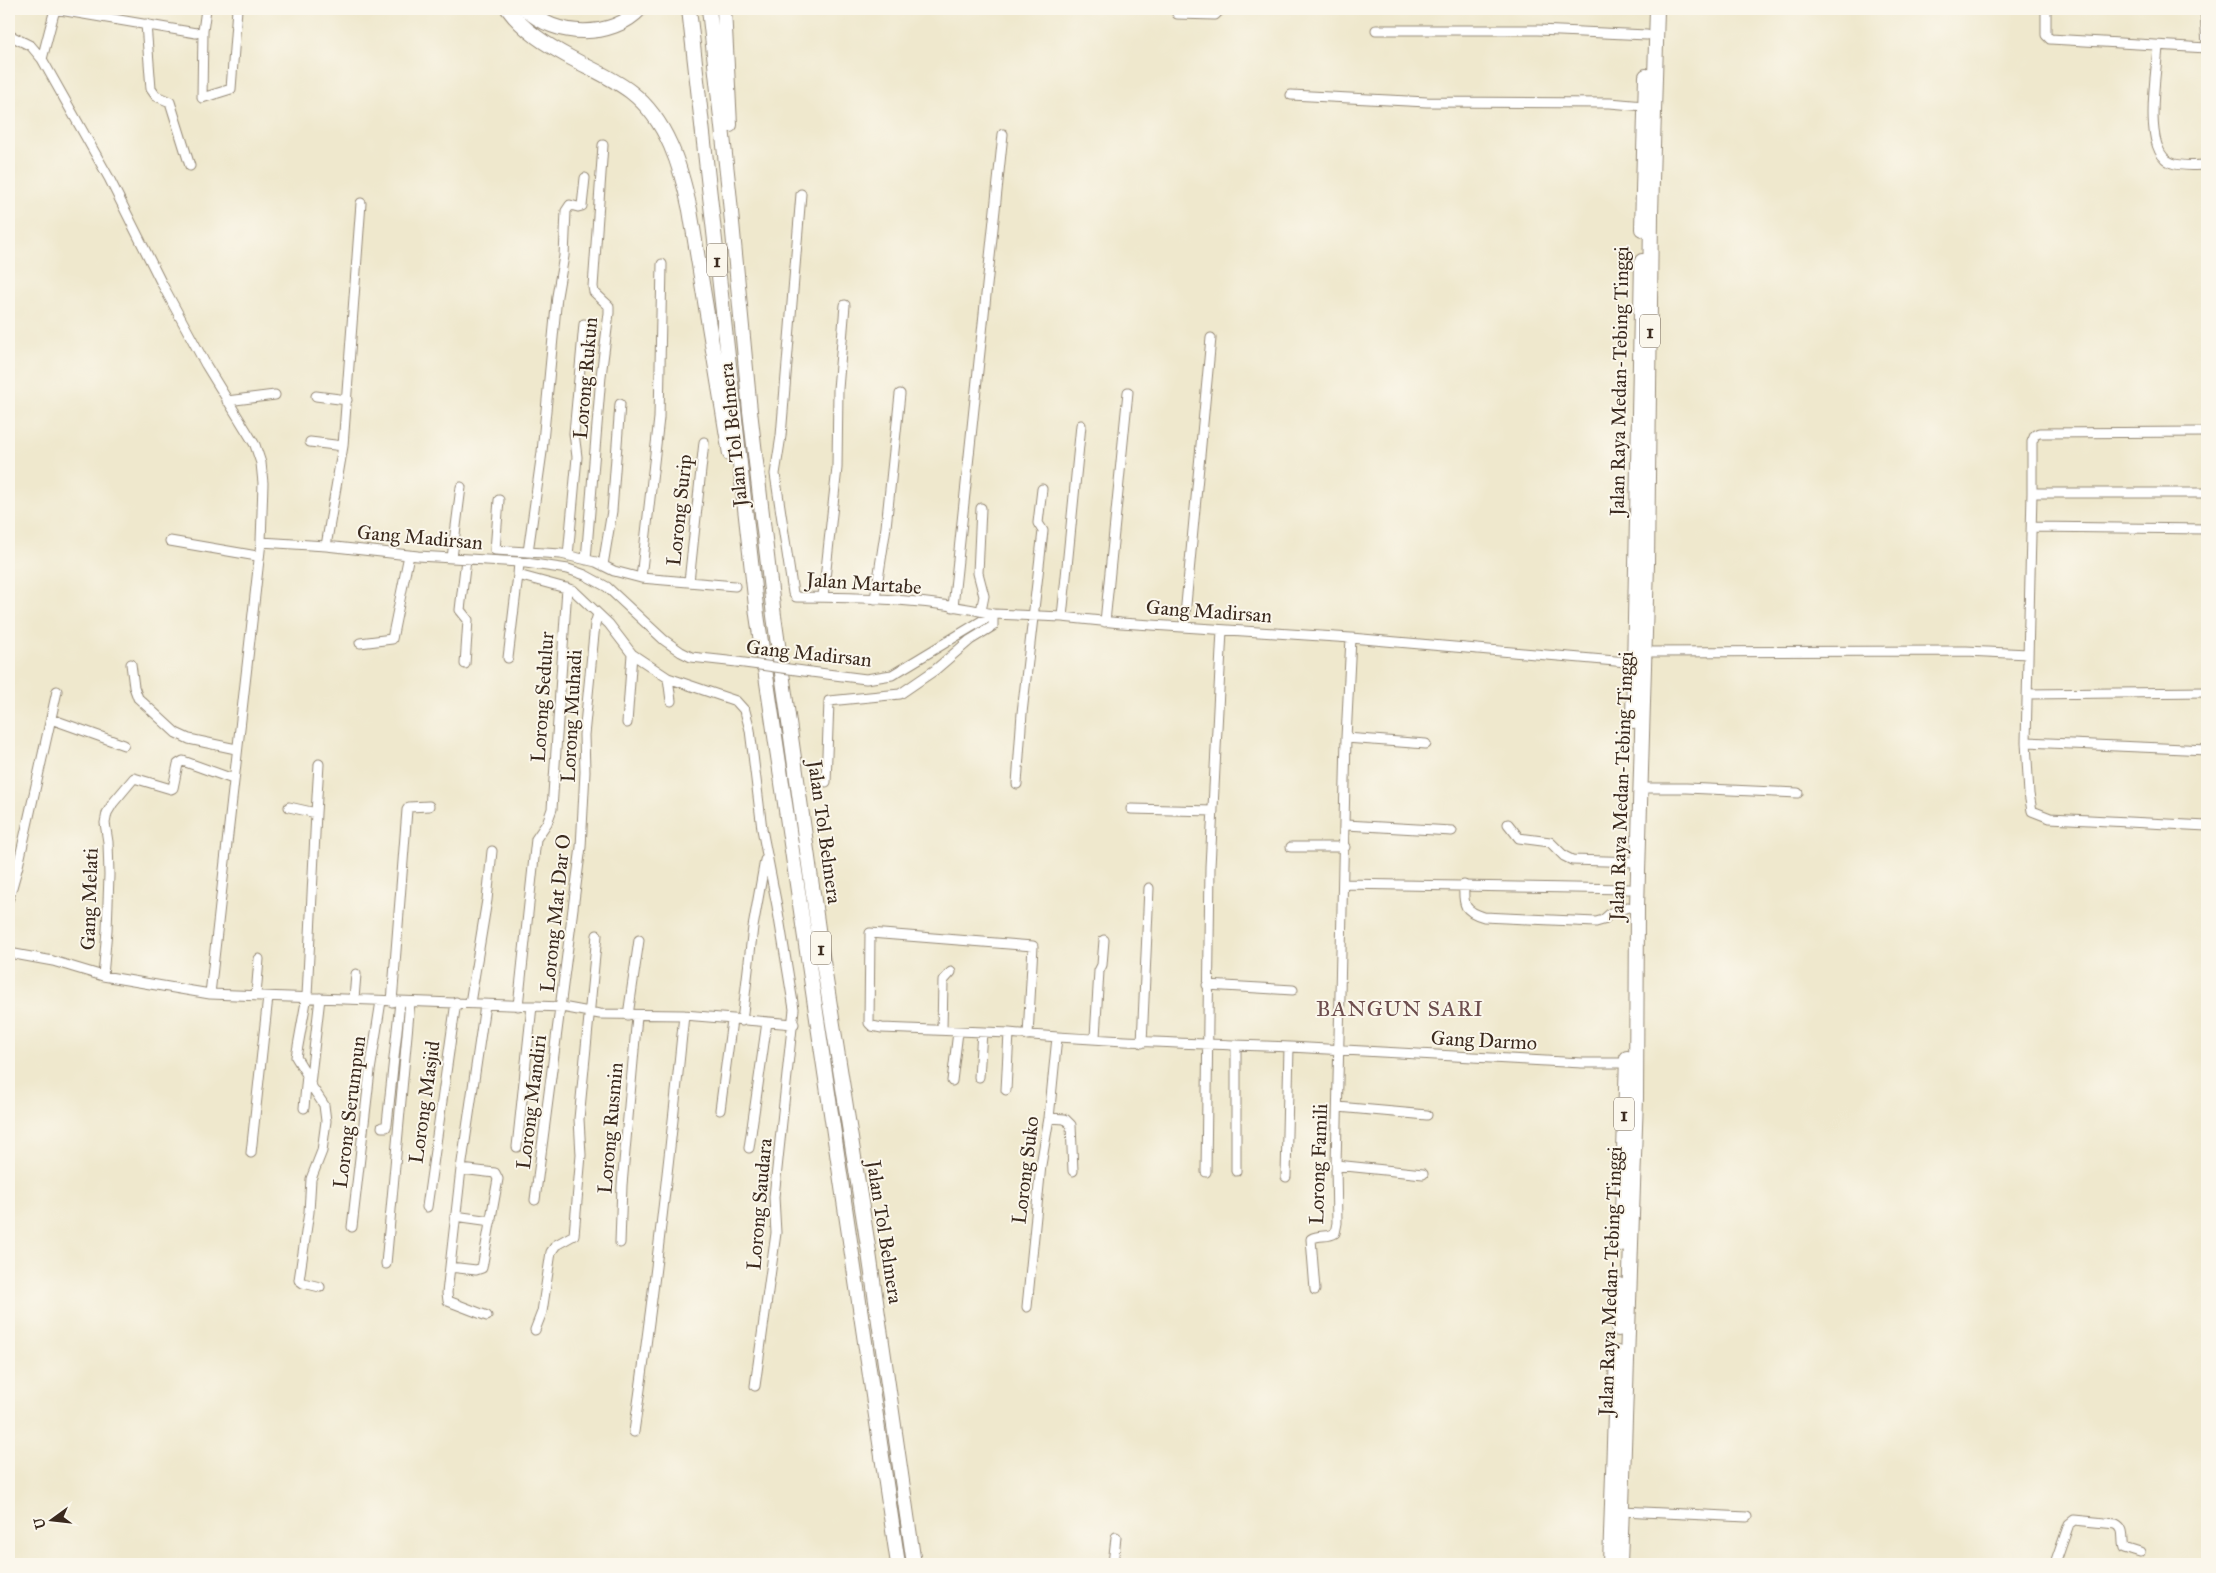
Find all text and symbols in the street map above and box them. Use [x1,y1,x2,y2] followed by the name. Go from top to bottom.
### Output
[707,244,727,276] road number: 1
[1605,245,1634,518] street label: Jalan Raya Medan-Tebing Tinggi
[1640,314,1660,348] road number: 1
[568,316,603,440] street label: Lorong Rukun
[713,361,754,510] street label: Jalan Tol Belmera
[661,453,698,567] street label: Lorong Surip
[356,520,484,555] street label: Gang Madirsan
[804,567,922,600] street label: Jalan Martabe
[1145,595,1273,628] street label: Gang Madirsan
[525,630,560,763] street label: Lorong Sedulur
[745,634,873,673] street label: Gang Madirsan
[556,648,587,783] street label: Lorong Muhadi
[1604,650,1639,923] street label: Jalan Raya Medan-Tebing Tinggi
[802,757,847,906] street label: Jalan Tol Belmera
[535,833,576,993] street label: Lorong Mat Dar O
[75,847,104,951] street label: Gang Melati
[811,931,831,964] road number: 1
[1316,995,1484,1022] district label: BANGUN SARI
[1430,1025,1538,1056] street label: Gang Darmo
[511,1033,552,1171] street label: Lorong Mandiri
[328,1034,371,1190] street label: Lorong Serumpun
[404,1039,445,1165] street label: Lorong Masjid
[592,1061,629,1195] street label: Lorong Rusmin
[1614,1098,1634,1130] road number: 1
[1304,1102,1333,1225] street label: Lorong Famili
[1006,1115,1045,1225] street label: Lorong Suko
[741,1137,778,1271] street label: Lorong Saudara
[1593,1145,1628,1418] street label: Jalan Raya Medan-Tebing Tinggi
[861,1157,908,1306] street label: Jalan Tol Belmera
[28,1496,78,1546] north arrow
[30,1515,50,1531] text: U

